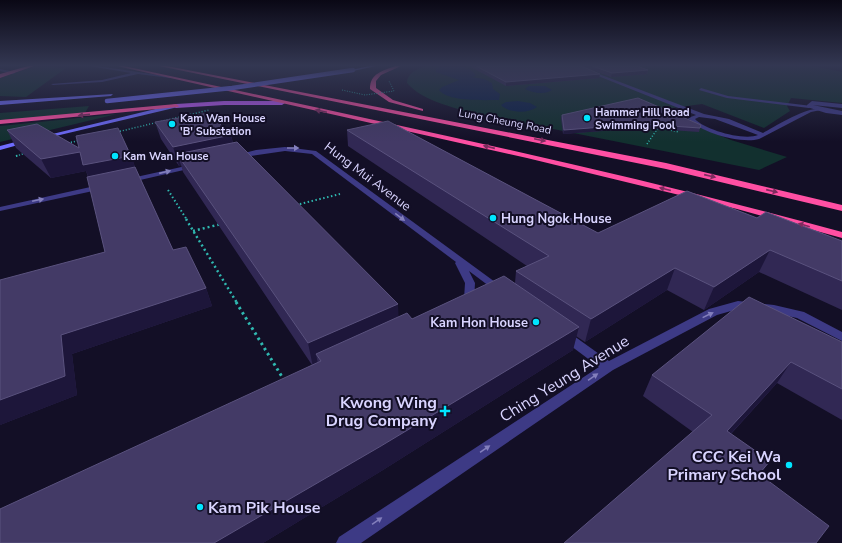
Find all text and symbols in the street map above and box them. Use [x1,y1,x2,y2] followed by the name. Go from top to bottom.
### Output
[457,105,553,138] street label: Lung Cheung Road
[595,105,690,133] place label: Hammer Hill Road Swimming Pool
[315,108,328,114] one-way arrow
[77,111,90,118] one-way arrow
[180,111,266,139] place label: Kam Wan House 'B' Substation
[582,113,592,123] marker: Hammer Hill Road Swimming Pool
[167,119,177,129] marker: Kam Wan House 'B' Substation
[533,137,546,143] one-way arrow
[320,138,415,215] street label: Hung Mui Avenue
[483,144,495,150] one-way arrow
[287,145,300,151] one-way arrow
[123,149,209,164] place label: Kam Wan House
[110,151,120,161] marker: Kam Wan House
[159,169,171,175] one-way arrow
[703,174,716,180] one-way arrow
[659,186,671,192] one-way arrow
[767,188,779,194] one-way arrow
[32,197,44,203] one-way arrow
[501,210,612,228] place label: Hung Ngok House
[395,212,406,221] one-way arrow
[488,213,498,223] marker: Hung Ngok House
[798,222,810,228] one-way arrow
[702,312,713,318] one-way arrow
[430,314,528,332] place label: Kam Hon House
[531,317,541,327] marker: Kam Hon House
[496,330,634,428] street label: Ching Yeung Avenue
[588,373,599,380] one-way arrow
[326,392,438,432] place label: Kwong Wing Drug Company
[440,406,450,416] marker: Kwong Wing Drug Company
[480,445,491,453] one-way arrow
[668,446,781,486] place label: CCC Kei Wa Primary School
[784,460,794,470] marker: CCC Kei Wa Primary School
[208,497,321,519] place label: Kam Pik House
[195,502,205,512] marker: Kam Pik House
[372,517,383,525] one-way arrow

